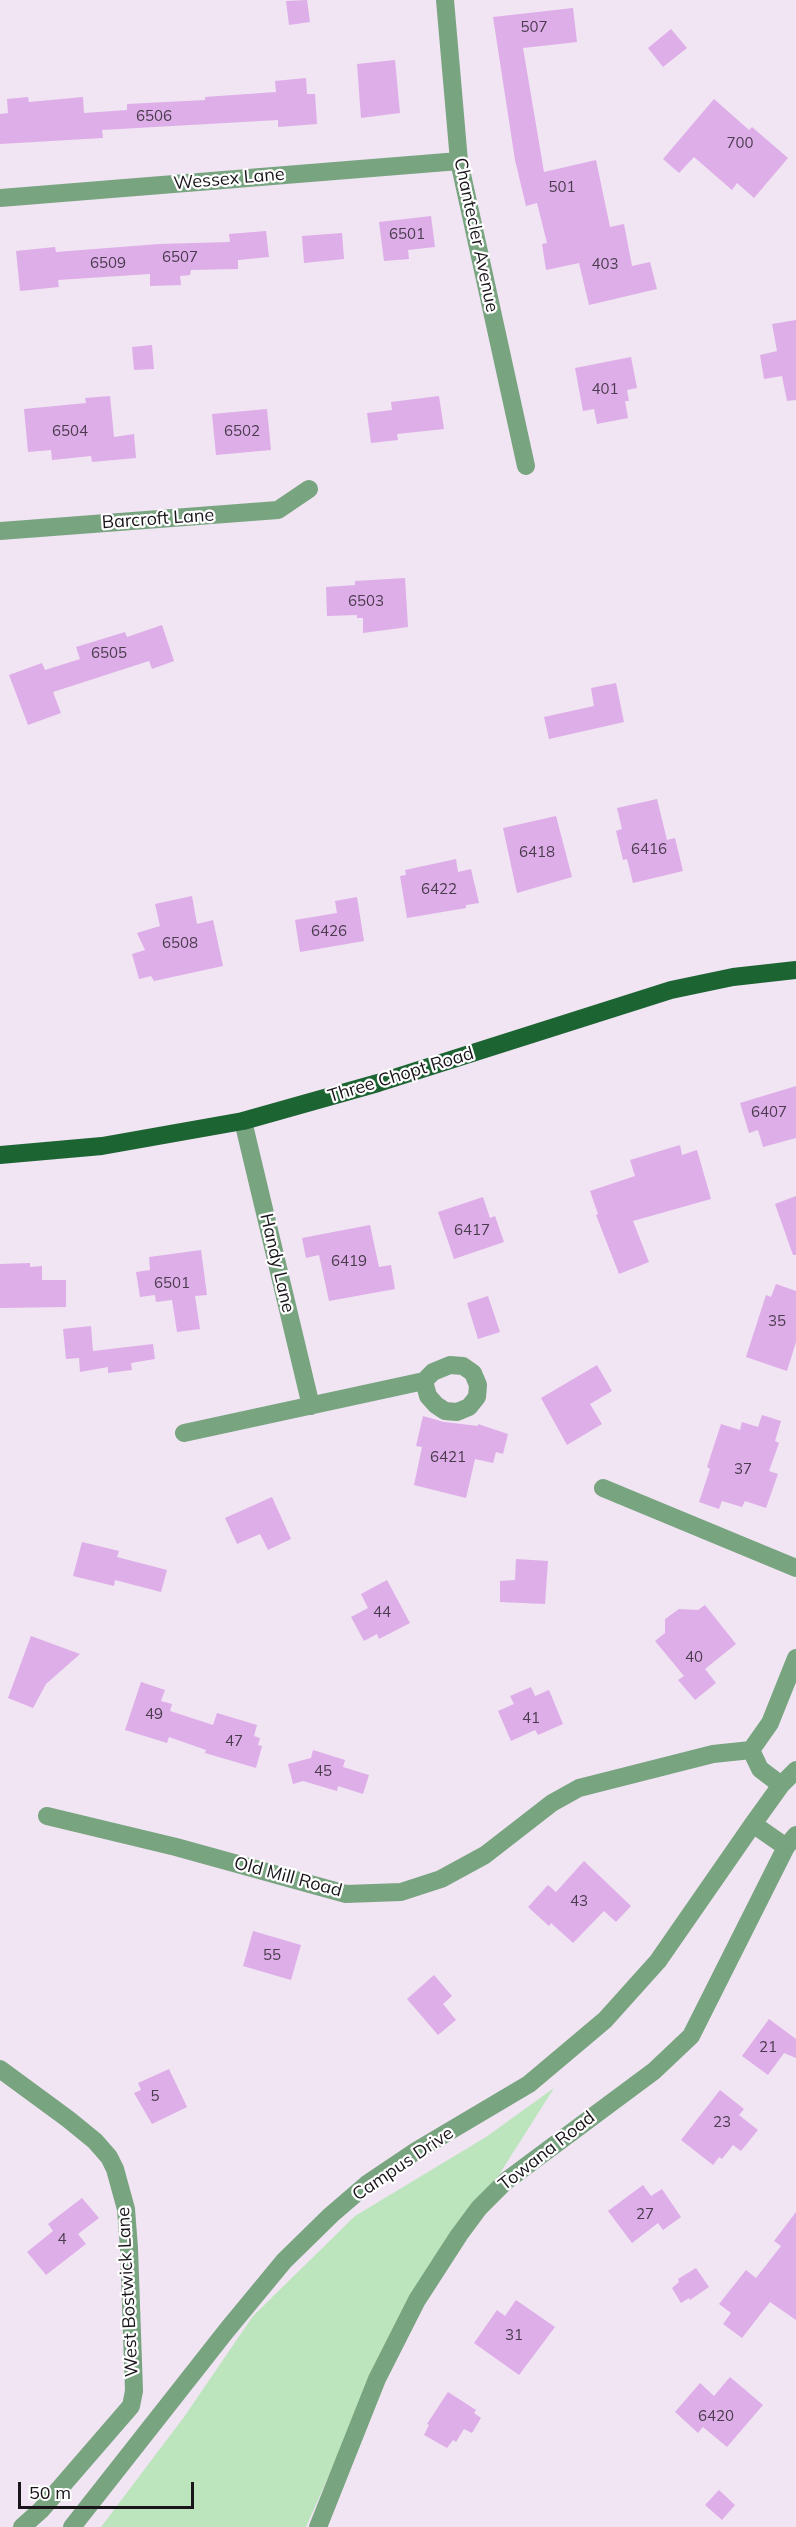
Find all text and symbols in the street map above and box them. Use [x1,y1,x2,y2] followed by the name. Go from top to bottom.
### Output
[521,18,547,36] house number: 507
[136,107,172,125] house number: 6506
[727,134,753,152] house number: 700
[449,156,503,314] street label: Chantecler Avenue
[172,163,286,195] street label: Wessex Lane
[549,178,575,196] house number: 501
[389,225,425,243] house number: 6501
[162,248,198,266] house number: 6507
[90,254,126,272] house number: 6509
[592,255,618,273] house number: 403
[592,380,618,398] house number: 401
[52,422,88,440] house number: 6504
[224,422,260,440] house number: 6502
[101,504,215,534] street label: Barcroft Lane
[348,592,384,610] house number: 6503
[91,644,127,662] house number: 6505
[631,840,667,858] house number: 6416
[519,843,555,861] house number: 6418
[421,880,457,898] house number: 6422
[311,922,347,940] house number: 6426
[162,934,198,952] house number: 6508
[326,1043,476,1107] street label: Three Chopt Road
[751,1103,787,1121] house number: 6407
[255,1211,299,1315] street label: Handy Lane
[454,1221,490,1239] house number: 6417
[331,1252,367,1270] house number: 6419
[154,1274,190,1292] house number: 6501
[768,1312,786,1330] house number: 35
[430,1448,466,1466] house number: 6421
[734,1460,752,1478] house number: 37
[373,1603,391,1621] house number: 44
[685,1648,703,1666] house number: 40
[145,1705,163,1723] house number: 49
[522,1709,540,1727] house number: 41
[225,1732,243,1750] house number: 47
[314,1762,332,1780] house number: 45
[232,1852,344,1902] street label: Old Mill Road
[570,1892,588,1910] house number: 43
[263,1946,281,1964] house number: 55
[759,2038,777,2056] house number: 21
[151,2087,159,2105] house number: 5
[495,2107,599,2195] street label: Towana Road
[713,2113,731,2131] house number: 23
[348,2122,458,2206] street label: Campus Drive
[636,2205,654,2223] house number: 27
[113,2206,143,2378] street label: West Bostwick Lane
[58,2230,66,2248] house number: 4
[505,2326,523,2344] house number: 31
[698,2407,734,2425] house number: 6420
[21,2470,196,2508] scale bar
[29,2481,71,2504] text: 50 m

